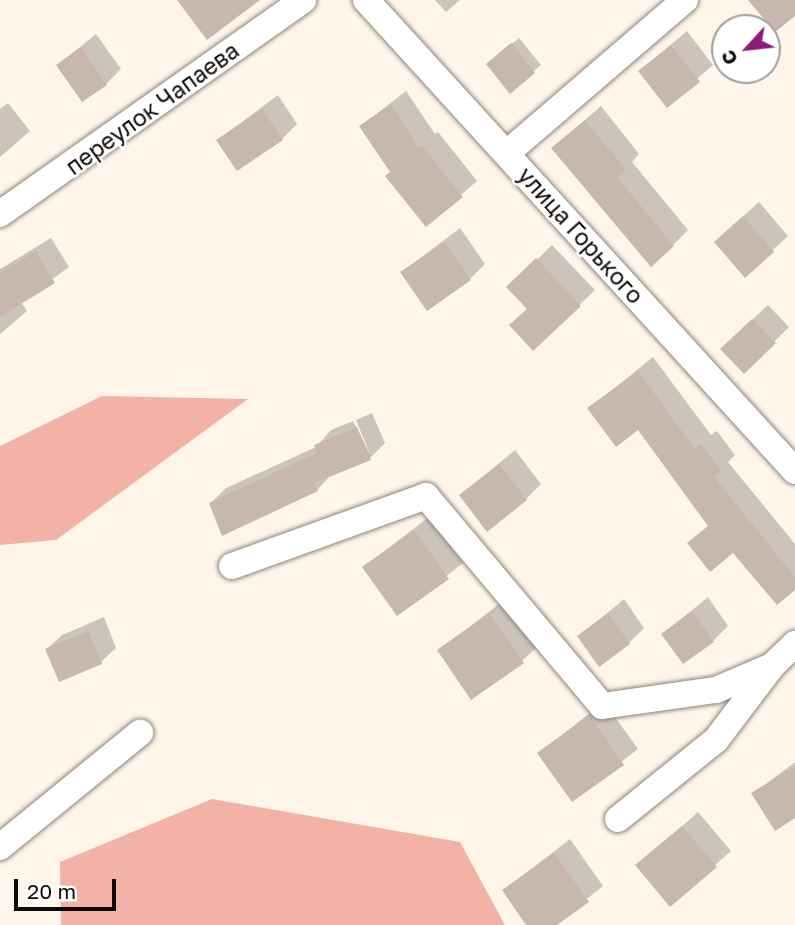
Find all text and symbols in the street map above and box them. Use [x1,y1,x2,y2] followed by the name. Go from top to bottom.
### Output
[711,14,781,84] north arrow
[60,36,244,180] street label: переулок Чапаева
[715,47,742,69] text: С
[512,161,650,309] street label: улица Горького
[18,866,119,910] scale bar
[27,878,76,904] text: 20 m

